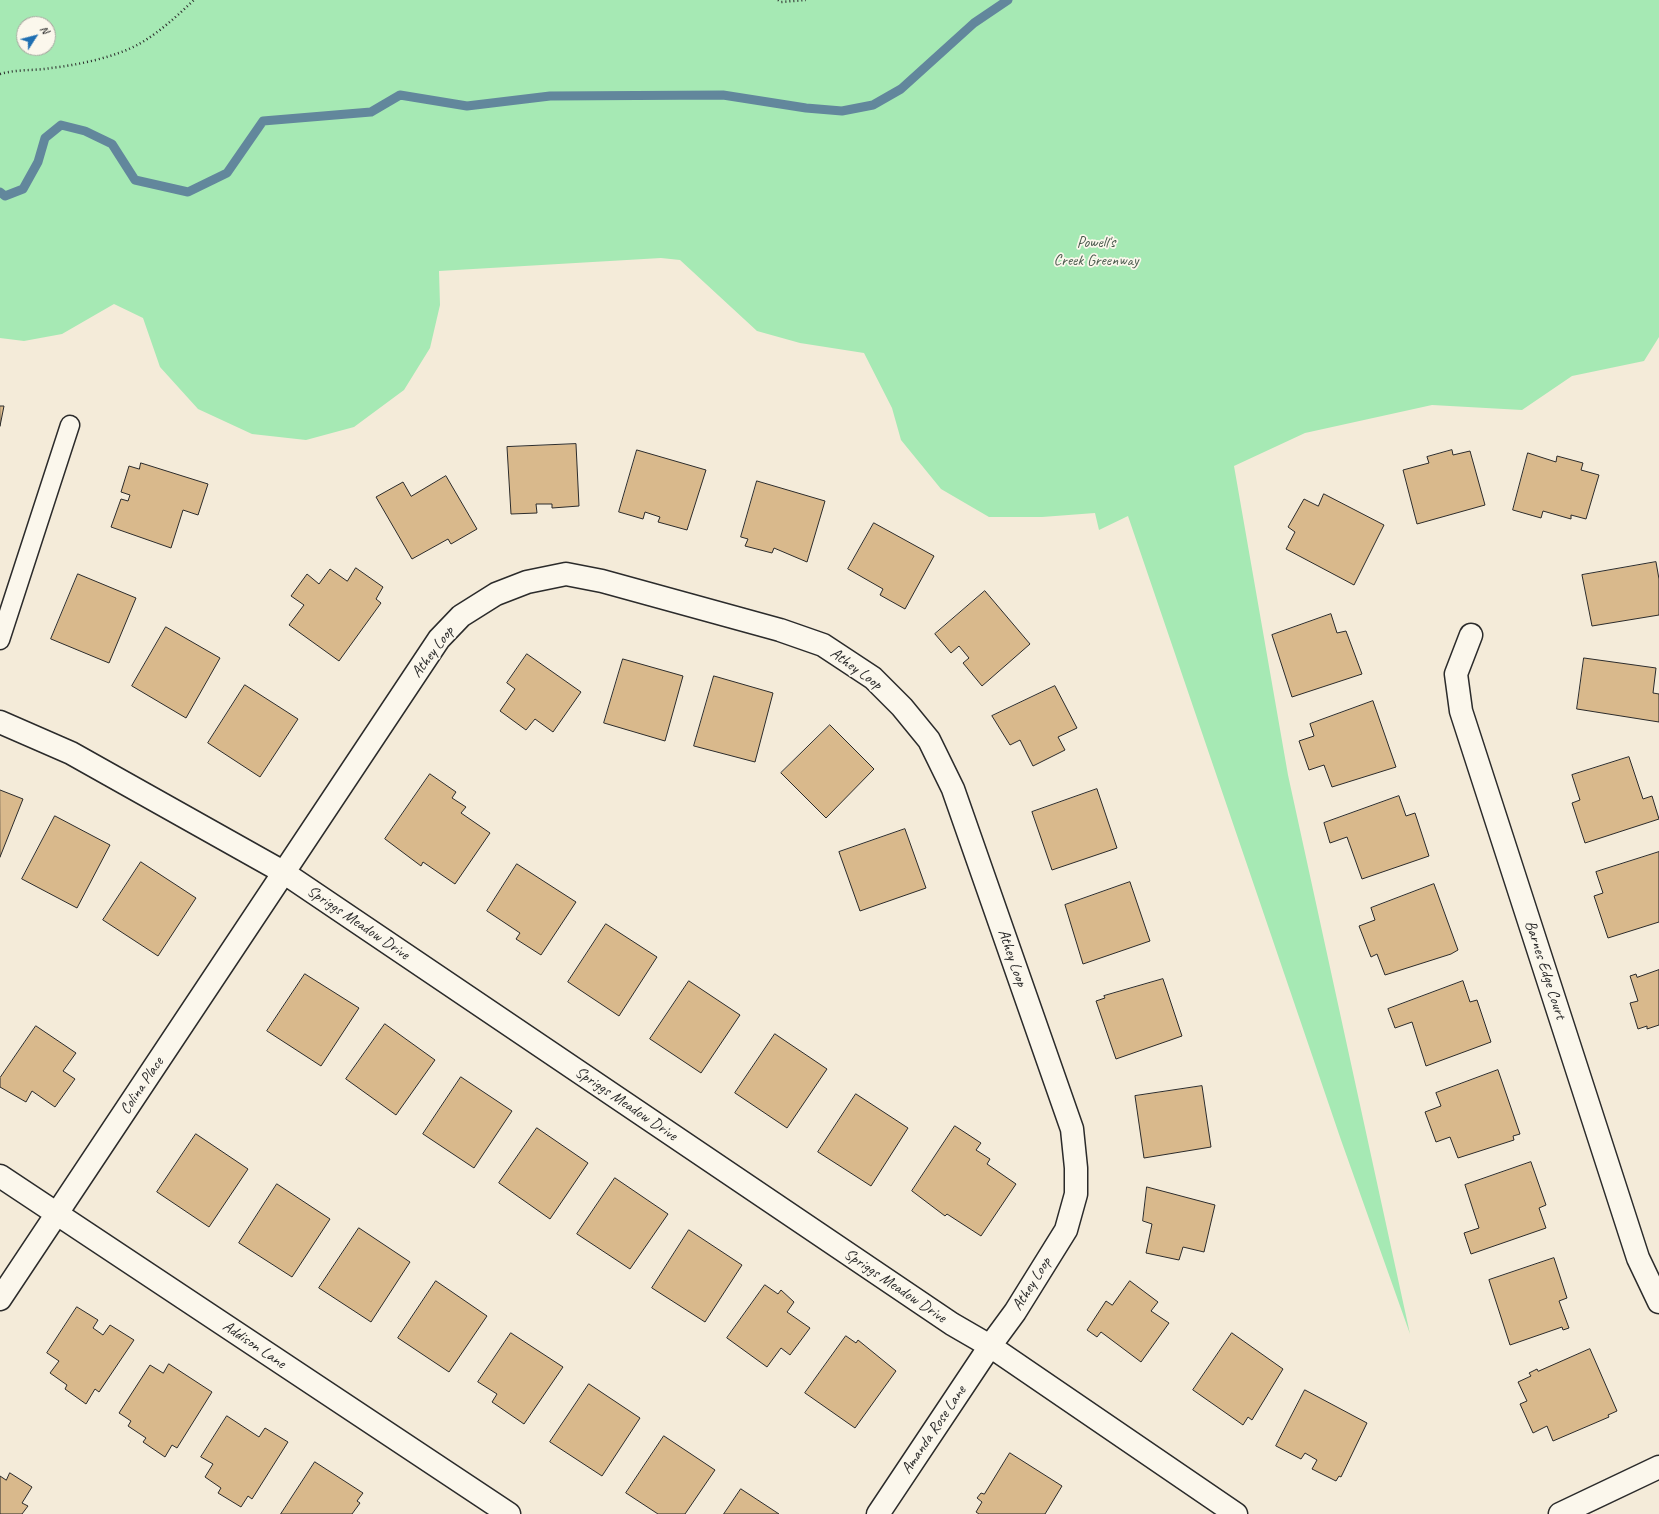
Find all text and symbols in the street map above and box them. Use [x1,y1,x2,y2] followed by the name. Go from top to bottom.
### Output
[16,16,56,56] north arrow
[37,23,53,36] text: N
[1054,233,1138,271] park label: Powell's Creek Greenway
[407,623,459,681] street label: Athey Loop
[826,644,886,694] street label: Athey Loop
[303,882,413,964] street label: Spriggs Meadow Drive
[1520,918,1570,1022] street label: Barnes Edge Court
[993,927,1031,989] street label: Athey Loop
[116,1054,168,1118] street label: Colina Place
[571,1063,681,1145] street label: Spriggs Meadow Drive
[840,1245,950,1327] street label: Spriggs Meadow Drive
[1008,1254,1056,1314] street label: Athey Loop
[219,1317,289,1373] street label: Addison Lane
[897,1382,971,1478] street label: Amanda Rose Lane

